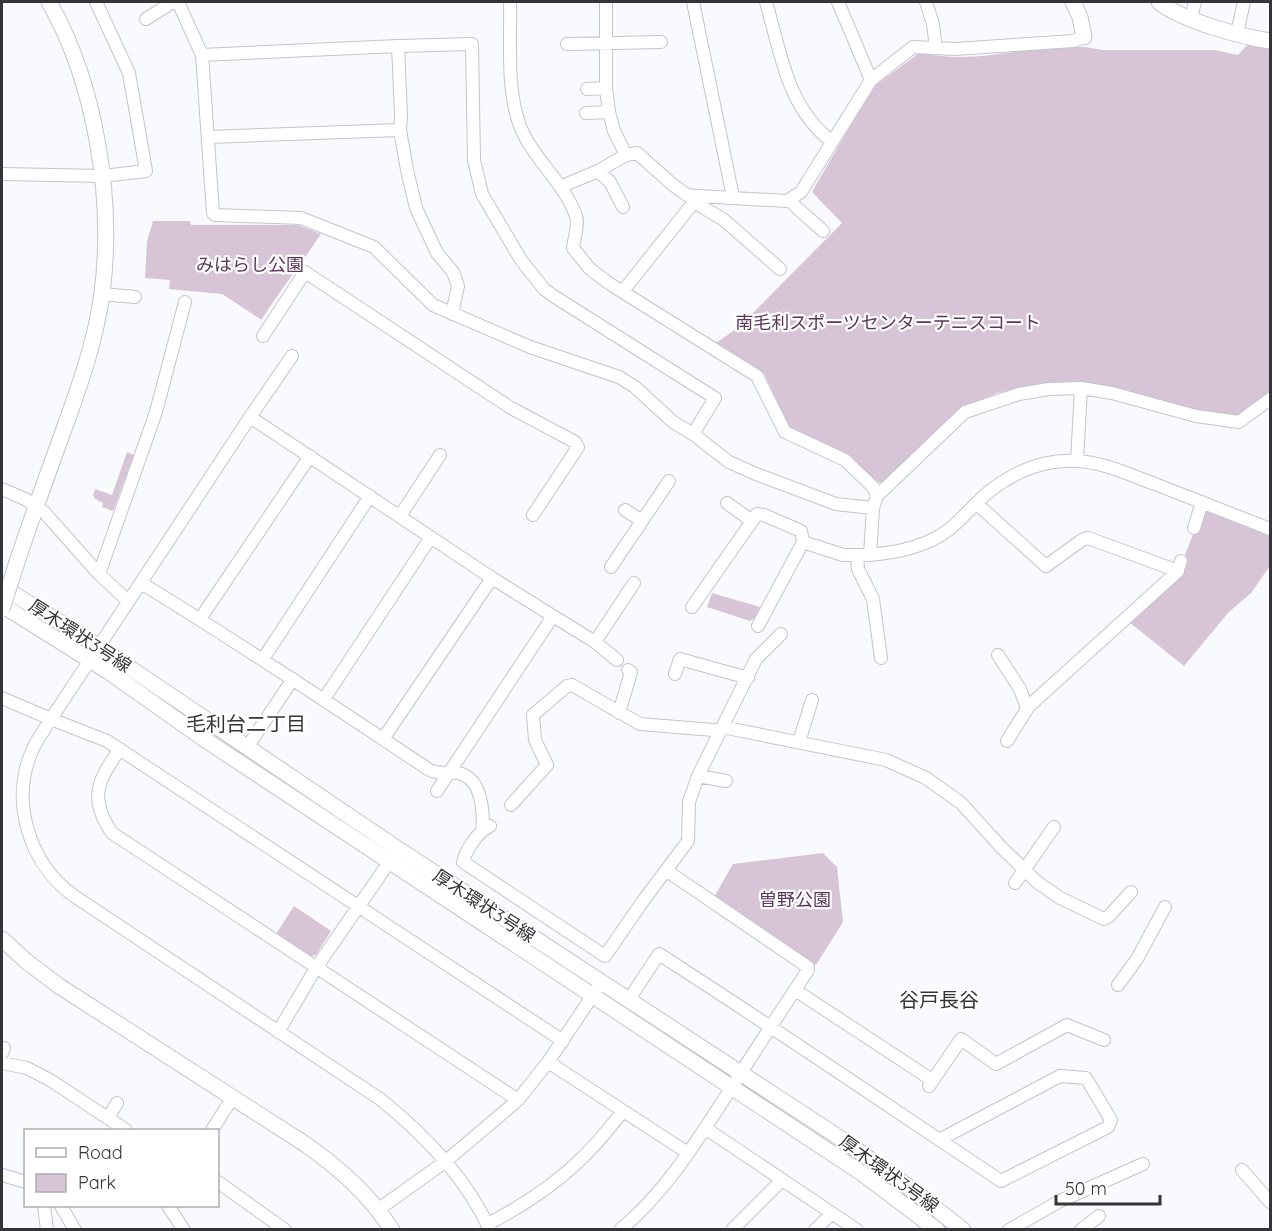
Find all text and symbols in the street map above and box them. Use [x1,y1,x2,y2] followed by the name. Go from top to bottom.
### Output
[196,253,304,276] park label: みはらし公園
[735,311,1041,334] park label: 南毛利スポーツセンターテニスコート
[25,594,136,677] street label: 厚木環状3号線
[186,711,306,736] district label: 毛利台二丁目
[429,864,540,947] street label: 厚木環状3号線
[759,888,831,911] park label: 曽野公園
[899,987,979,1012] district label: 谷戸長谷
[24,1129,219,1207] legend
[835,1130,944,1217] street label: 厚木環状3号線
[78,1141,123,1164] text: Road
[1056,1168,1160,1206] scale bar
[78,1171,116,1194] text: Park
[1065,1177,1107,1200] text: 50 m

